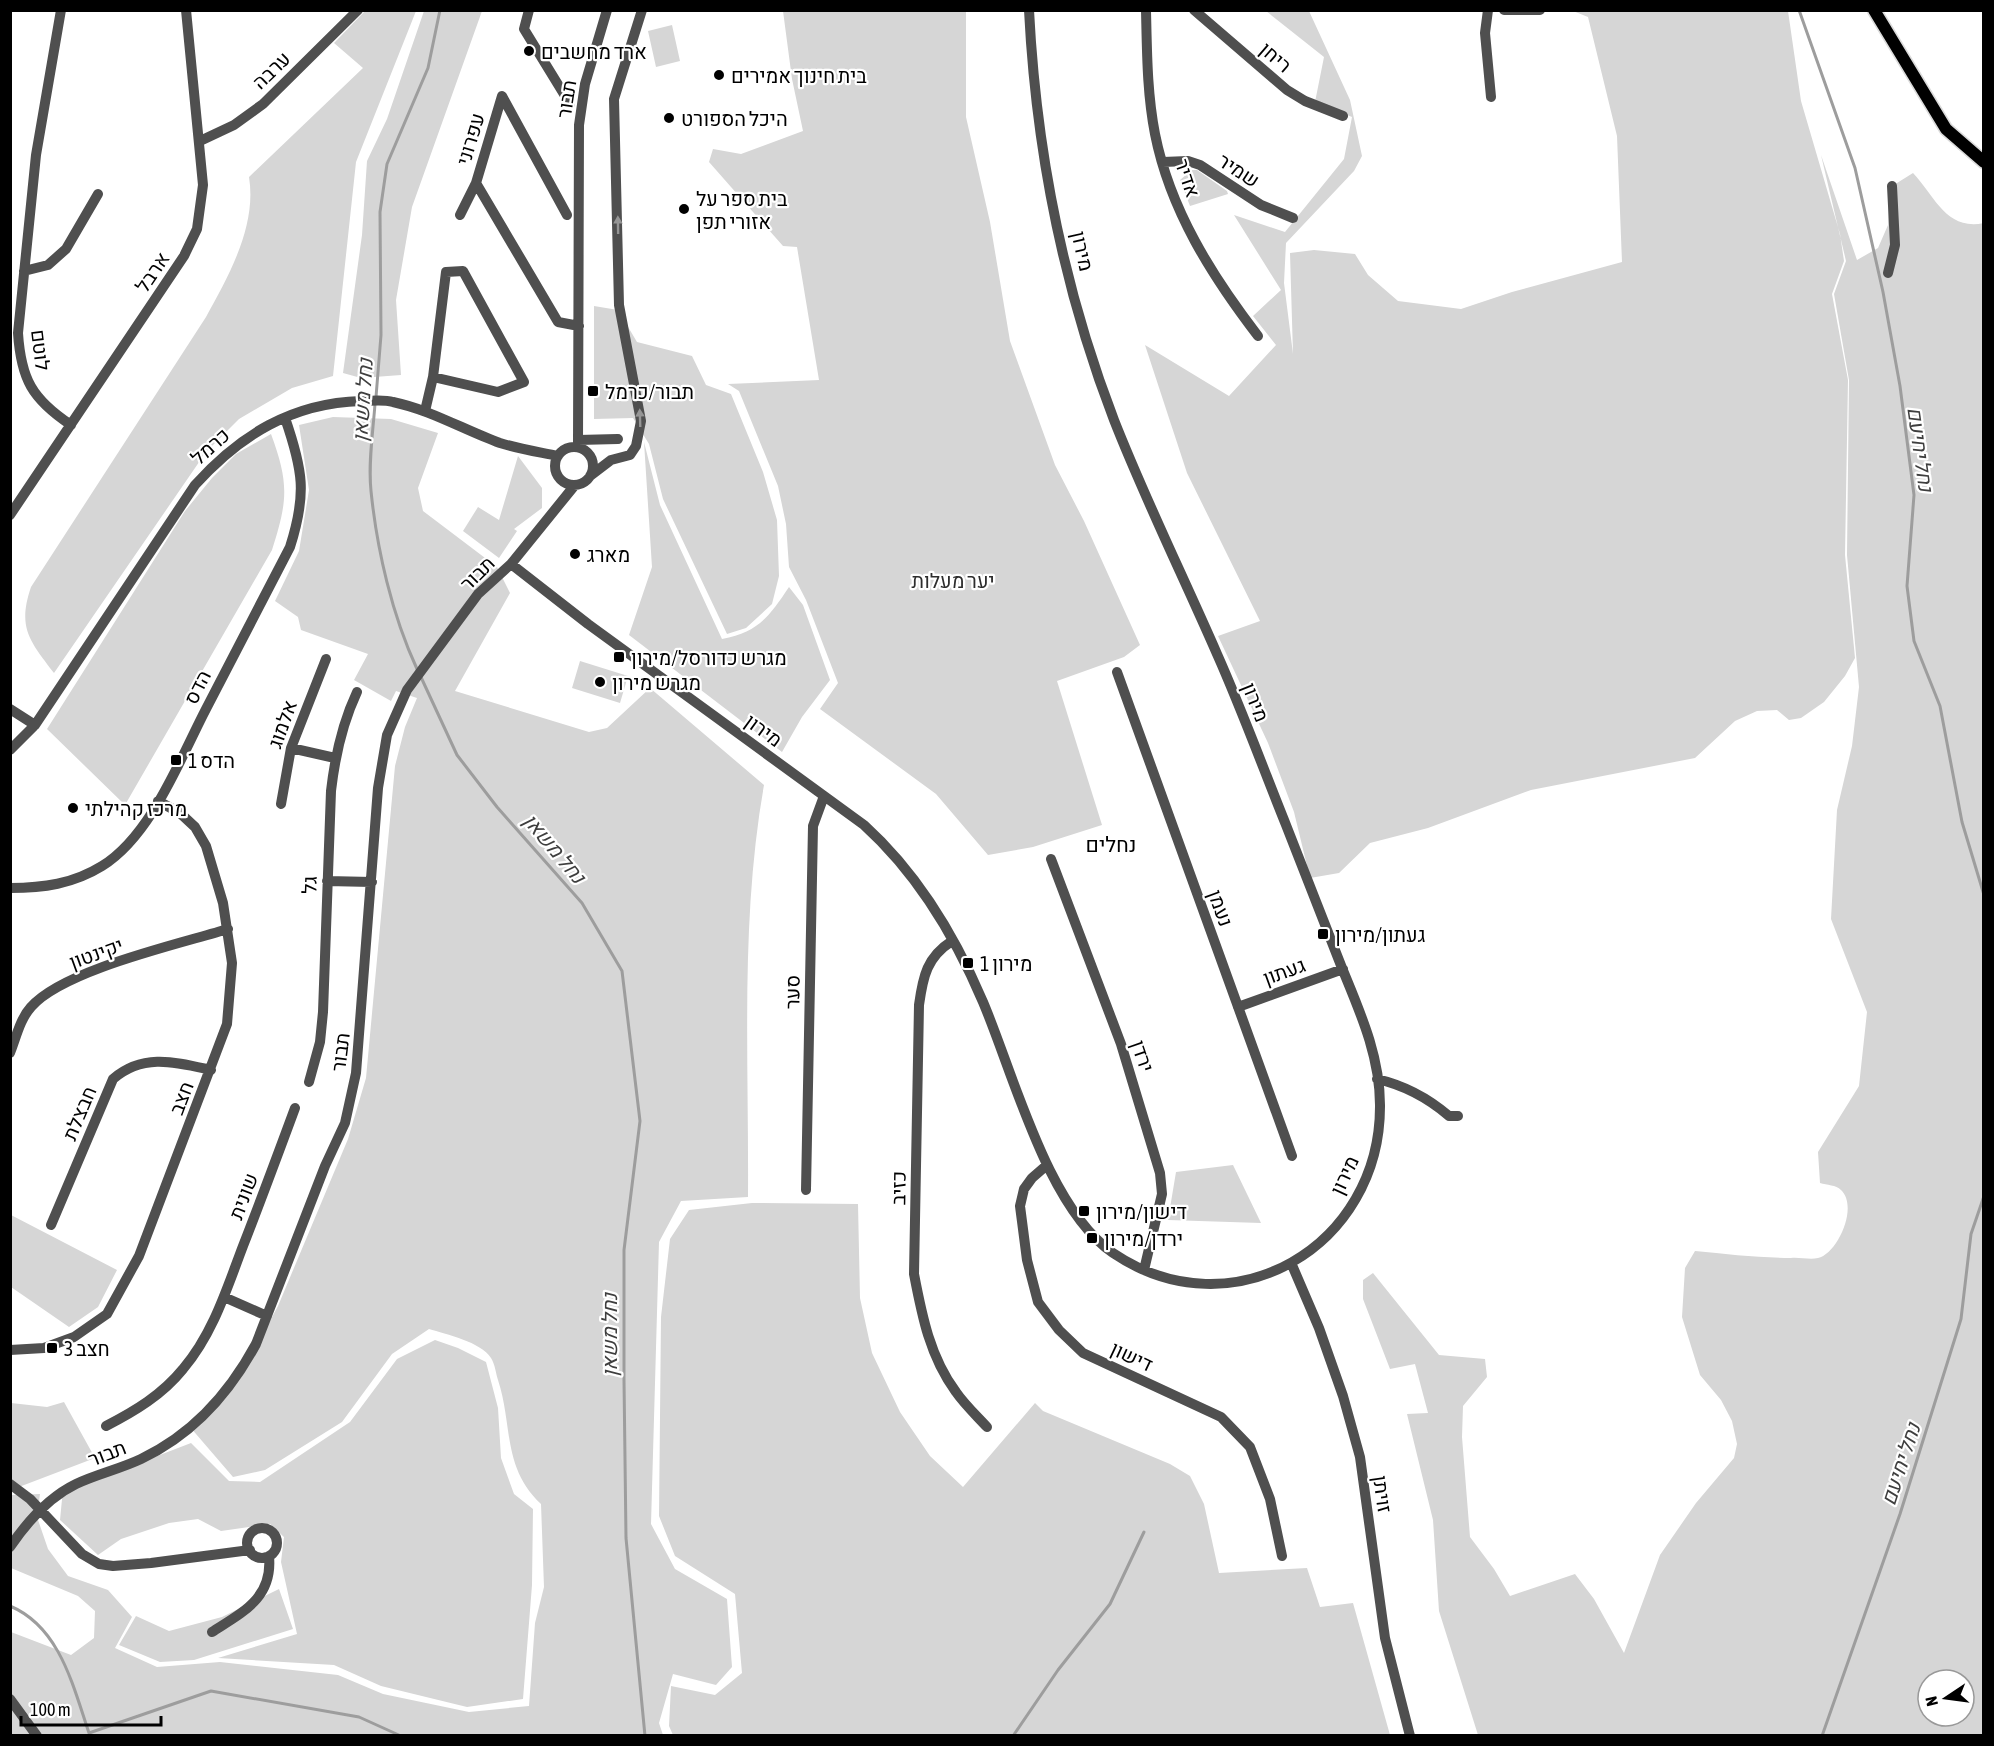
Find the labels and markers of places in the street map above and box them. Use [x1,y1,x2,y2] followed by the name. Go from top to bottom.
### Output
[541,40,647,63] place label: ארד מחשבים
[522,44,536,58] marker: ארד מחשבים
[731,64,867,87] place label: בית חינוך אמירים
[712,68,726,82] marker: בית חינוך אמירים
[681,107,788,130] place label: היכל הספורט
[662,111,676,125] marker: היכל הספורט
[696,187,788,233] place label: בית ספר על אזורי תפן
[677,202,691,216] marker: בית ספר על אזורי תפן
[605,380,694,403] place label: תבור/כרמל
[586,384,600,398] marker: תבור/כרמל
[587,543,630,566] place label: מארג
[568,547,582,561] marker: מארג
[631,646,787,669] place label: מגרש כדורסל/מירון
[612,650,626,664] marker: מגרש כדורסל/מירון
[612,671,701,694] place label: מגרש מירון
[593,675,607,689] marker: מגרש מירון
[188,749,235,772] place label: הדס 1
[169,753,183,767] marker: הדס 1
[85,797,187,820] place label: מרכז קהילתי
[66,801,80,815] marker: מרכז קהילתי
[1335,923,1425,946] place label: געתון/מירון
[1316,927,1330,941] marker: געתון/מירון
[980,952,1032,975] place label: מירון 1
[961,956,975,970] marker: מירון 1
[1096,1200,1187,1223] place label: דישון/מירון
[1077,1204,1091,1218] marker: דישון/מירון
[1104,1227,1183,1250] place label: ירדן/מירון
[1085,1231,1099,1245] marker: ירדן/מירון
[64,1337,110,1360] place label: חצב 3
[45,1341,59,1355] marker: חצב 3

